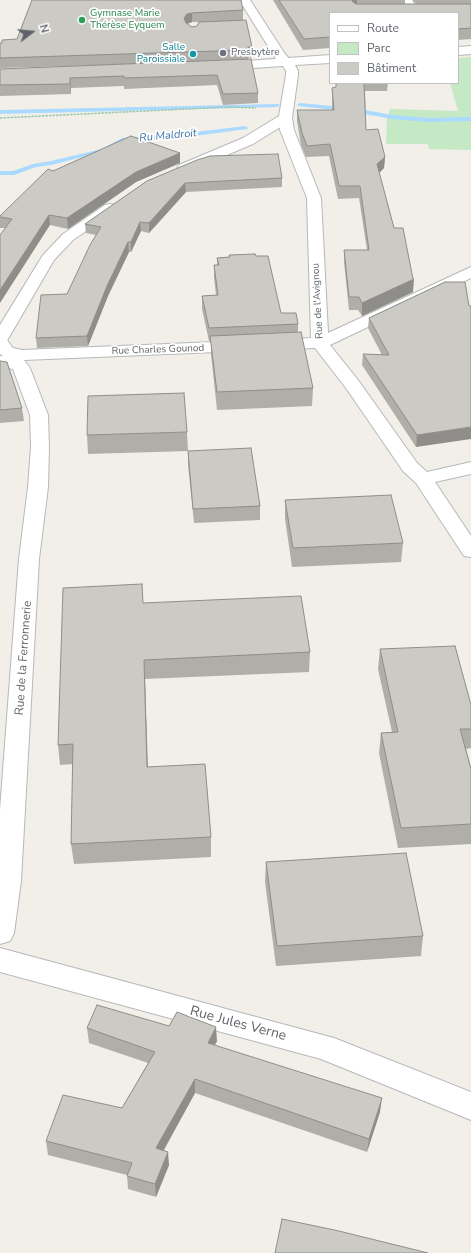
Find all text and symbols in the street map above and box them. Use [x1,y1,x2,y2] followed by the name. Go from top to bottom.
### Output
[90,8,165,32] place label: Gymnase Marie Thérèse Eyquem
[12,12,52,52] north arrow
[329,12,459,84] legend
[77,15,87,25] marker: Gymnase Marie Thérèse Eyquem
[367,20,399,36] text: Route
[36,23,52,35] text: N
[367,40,390,56] text: Parc
[137,42,185,66] place label: Salle Paroissiale
[231,47,279,59] place label: Presbytère
[218,48,228,58] marker: Presbytère
[188,49,198,59] marker: Salle Paroissiale
[367,60,416,76] text: Bâtiment
[139,127,197,145] water label: Ru Maldroit
[310,263,326,339] street label: Rue de l'Avignou
[112,342,204,358] street label: Rue Charles Gounod
[13,600,35,716] street label: Rue de la Ferronnerie
[188,1003,288,1045] street label: Rue Jules Verne

